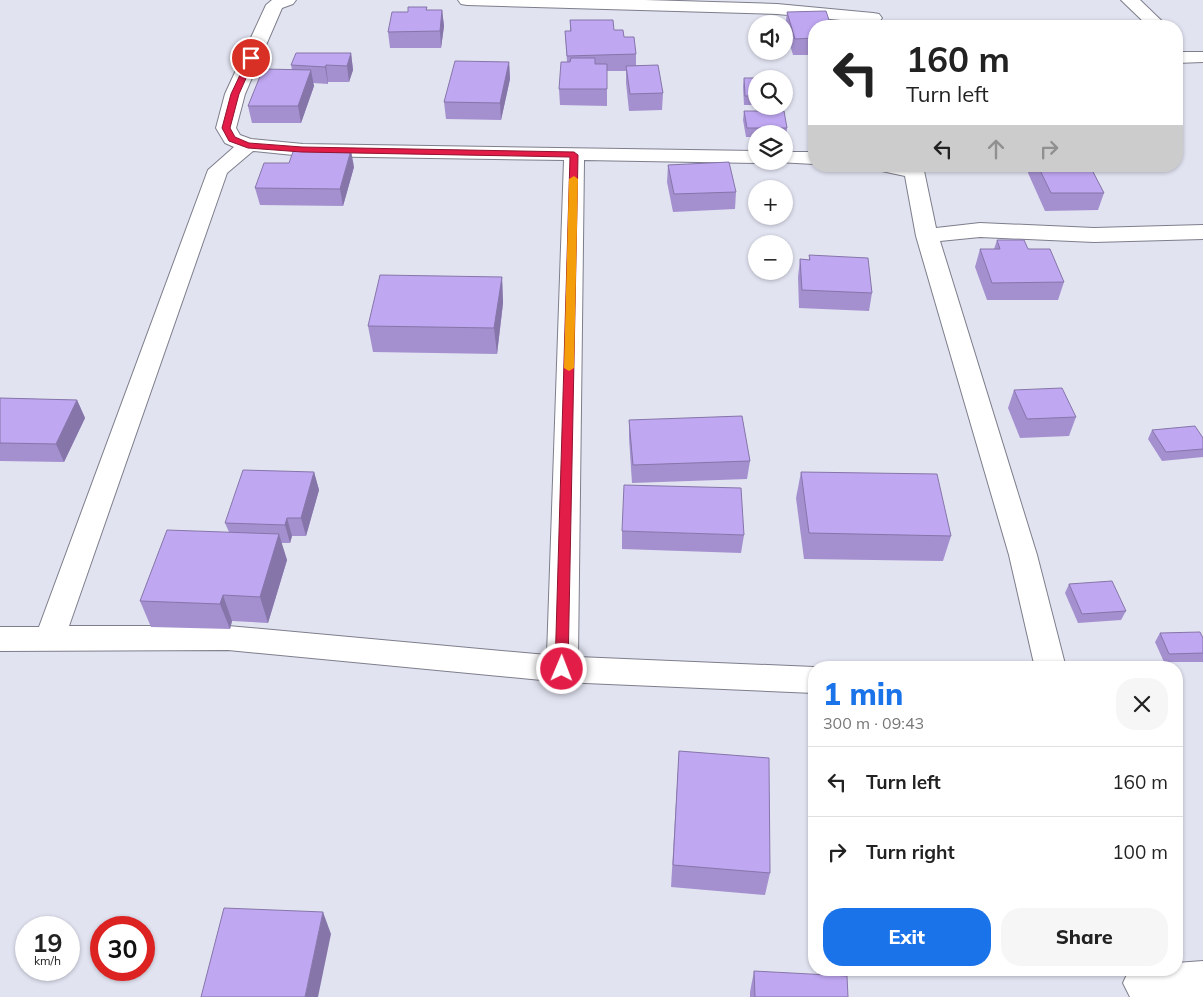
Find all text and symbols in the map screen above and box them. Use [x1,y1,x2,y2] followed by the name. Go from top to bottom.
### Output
[748,15,793,280] map controls
[748,15,793,60] button: sound
[230,37,272,79] pin
[906,37,1010,81] text: 160 m
[823,40,888,105] icon: left
[237,44,265,72] icon: arrive
[748,70,793,115] button: search
[906,80,989,108] text: Turn left
[748,125,793,170] button: layers
[929,135,957,163] icon: left
[982,135,1010,163] icon: ahead
[1035,135,1063,163] icon: right
[748,180,793,225] button: +
[748,235,793,280] button: −
[535,642,587,694] position arrow
[823,675,903,713] text: 1 min
[1116,678,1168,730] button: close
[823,713,924,733] text: 300 m · 09:43
[823,768,851,796] icon: left
[866,770,941,794] text: Turn left
[1112,770,1168,794] text: 160 m
[823,838,851,866] icon: right
[866,840,955,864] text: Turn right
[1112,840,1168,864] text: 100 m
[823,908,991,966] button: Exit
[1001,908,1168,966] button: Share
[90,916,155,981] speed limit sign: 30
[32,927,63,958] text: 19
[34,953,61,968] text: km/h

